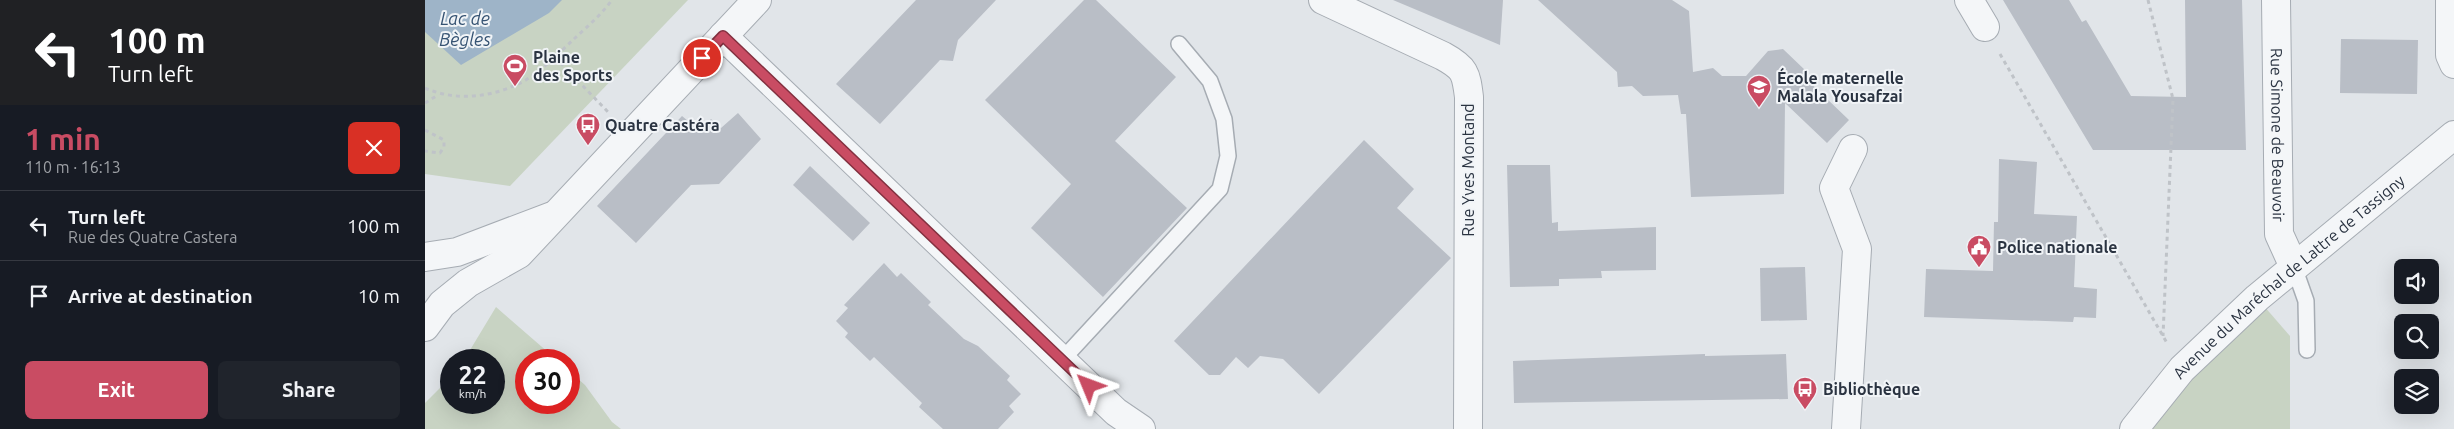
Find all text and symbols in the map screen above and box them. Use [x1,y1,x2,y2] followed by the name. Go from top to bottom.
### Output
[439,8,491,49] water label: Lac de Bègles
[25,20,90,85] icon: left
[108,20,206,60] text: 100 m
[681,37,723,79] pin
[688,44,716,72] icon: arrive
[533,48,612,84] place label: Plaine des Sports
[2268,48,2288,222] street label: Rue Simone de Beauvoir
[502,53,528,87] sports icon: Plaine des Sports
[108,61,193,86] text: Turn left
[1777,67,1904,105] place label: École maternelle Malala Yousafzai
[1746,74,1772,108] school or university icon: École maternelle Malala Yousafzai
[1459,103,1477,237] street label: Rue Yves Montand
[575,112,601,146] bus stop icon: Quatre Castéra
[605,116,720,134] place label: Quatre Castéra
[25,122,101,156] text: 1 min
[348,122,400,174] button: close
[25,158,121,176] text: 110 m · 16:13
[2169,171,2408,382] street label: Avenue du Maréchal de Lattre de Tassigny
[68,206,146,228] text: Turn left
[25,212,53,240] icon: left
[347,215,400,237] text: 100 m
[68,228,237,246] text: Rue des Quatre Castera
[1966,234,1992,268] public building icon: Police nationale
[1997,238,2118,256] place label: Police nationale
[2394,259,2439,414] map controls
[2394,259,2439,304] button: sound
[25,282,53,310] icon: arrive
[68,285,253,307] text: Arrive at destination
[358,285,400,307] text: 10 m
[2394,314,2439,359] button: search
[515,349,580,414] speed limit sign: 30
[1062,359,1114,411] position arrow
[25,361,208,419] button: Exit
[218,361,400,419] button: Share
[458,361,487,389] text: 22
[2394,369,2439,414] button: layers
[1792,376,1818,410] bus stop icon: Bibliothèque
[1823,380,1920,398] place label: Bibliothèque
[459,387,486,400] text: km/h

